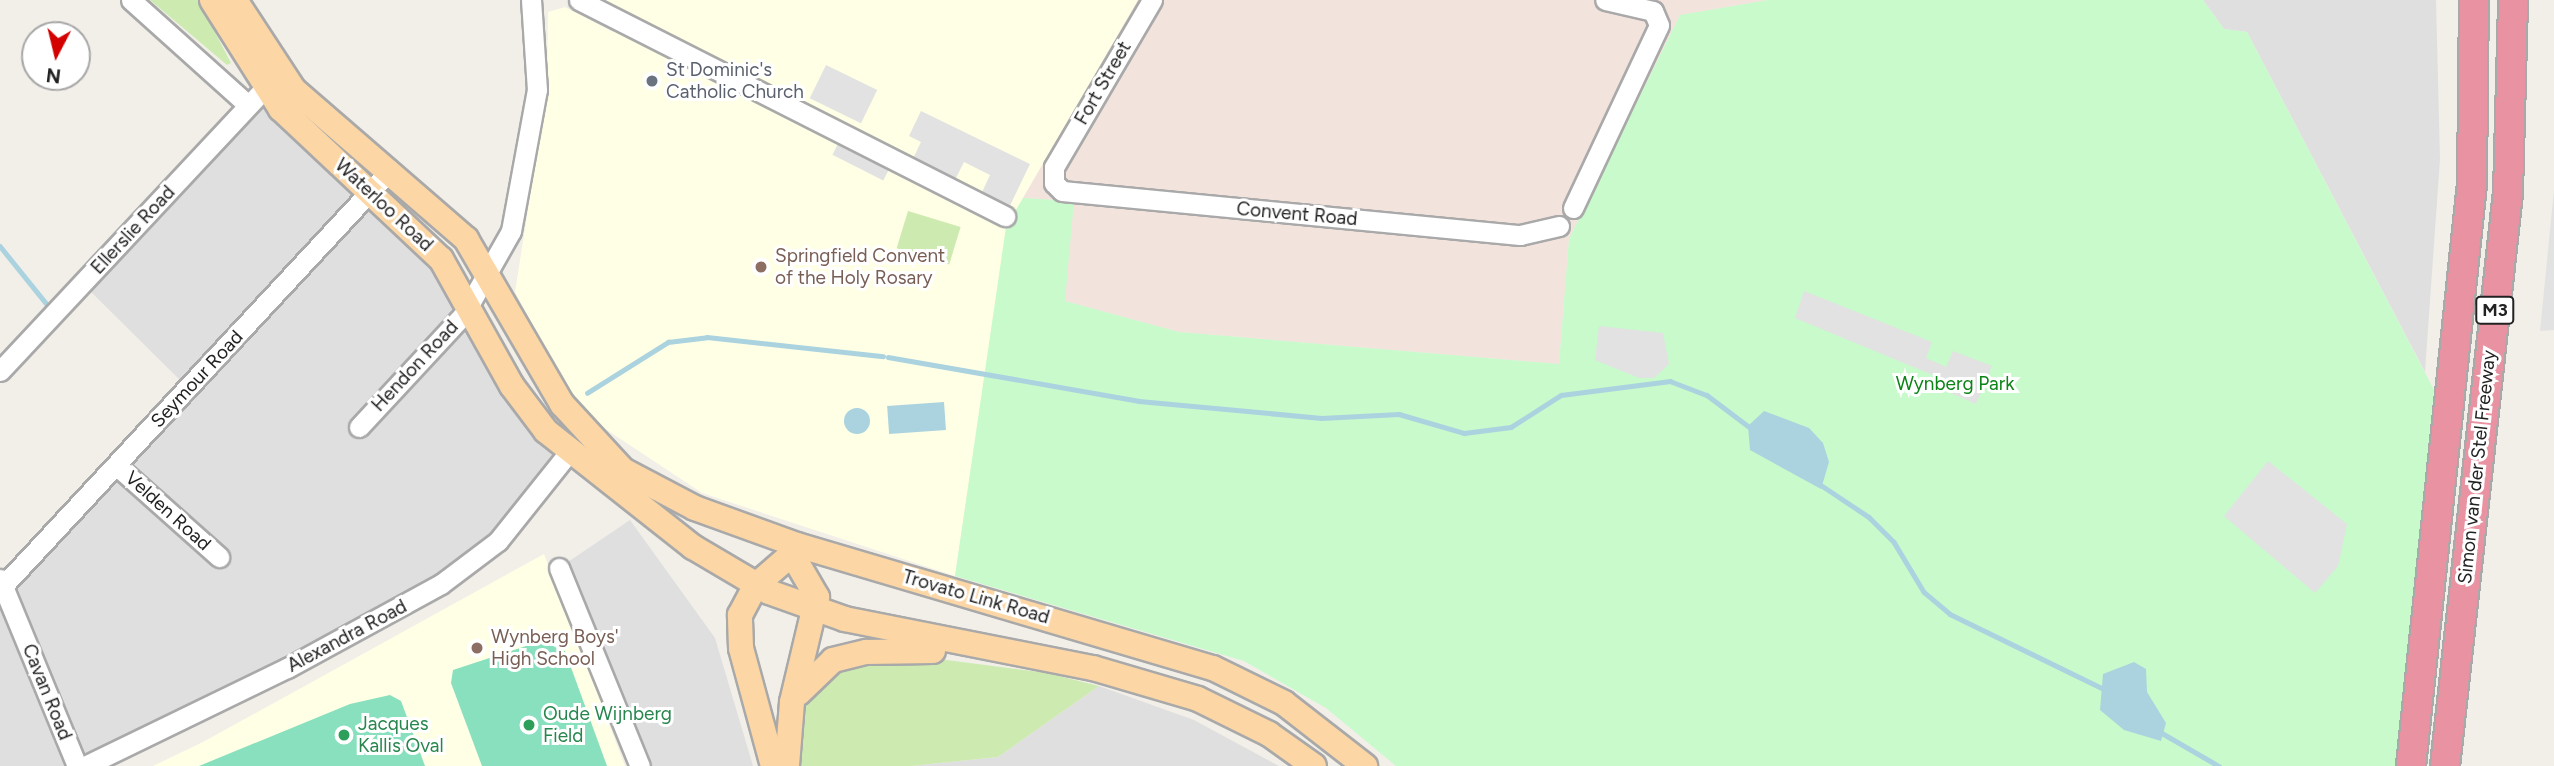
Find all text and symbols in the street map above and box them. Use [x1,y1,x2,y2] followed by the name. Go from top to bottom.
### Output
[21,21,91,91] north arrow
[1070,37,1136,129] street label: Fort Street
[666,59,804,103] place label: St Dominic's Catholic Church
[45,63,62,88] text: N
[644,73,660,89] marker: St Dominic's Catholic Church
[330,154,438,256] street label: Waterloo Road
[86,181,180,279] street label: Ellerslie Road
[1236,197,1358,231] street label: Convent Road
[775,245,945,289] place label: Springfield Convent of the Holy Rosary
[753,259,769,275] marker: Springfield Convent of the Holy Rosary
[2474,296,2516,324] road number: M3
[367,316,463,416] street label: Hendon Road
[146,326,248,432] street label: Seymour Road
[2453,349,2501,585] street label: Simon van der Stel Freeway
[1896,373,2014,395] park label: Wynberg Park
[120,467,216,555] street label: Velden Road
[900,565,1052,629] street label: Trovato Link Road
[283,595,411,677] street label: Alexandra Road
[491,626,619,670] place label: Wynberg Boys' High School
[469,640,485,656] marker: Wynberg Boys' High School
[17,641,77,743] street label: Cavan Road
[543,703,672,747] place label: Oude Wijnberg Field
[358,713,444,757] place label: Jacques Kallis Oval
[521,717,537,733] marker: Oude Wijnberg Field
[336,727,352,743] marker: Jacques Kallis Oval

